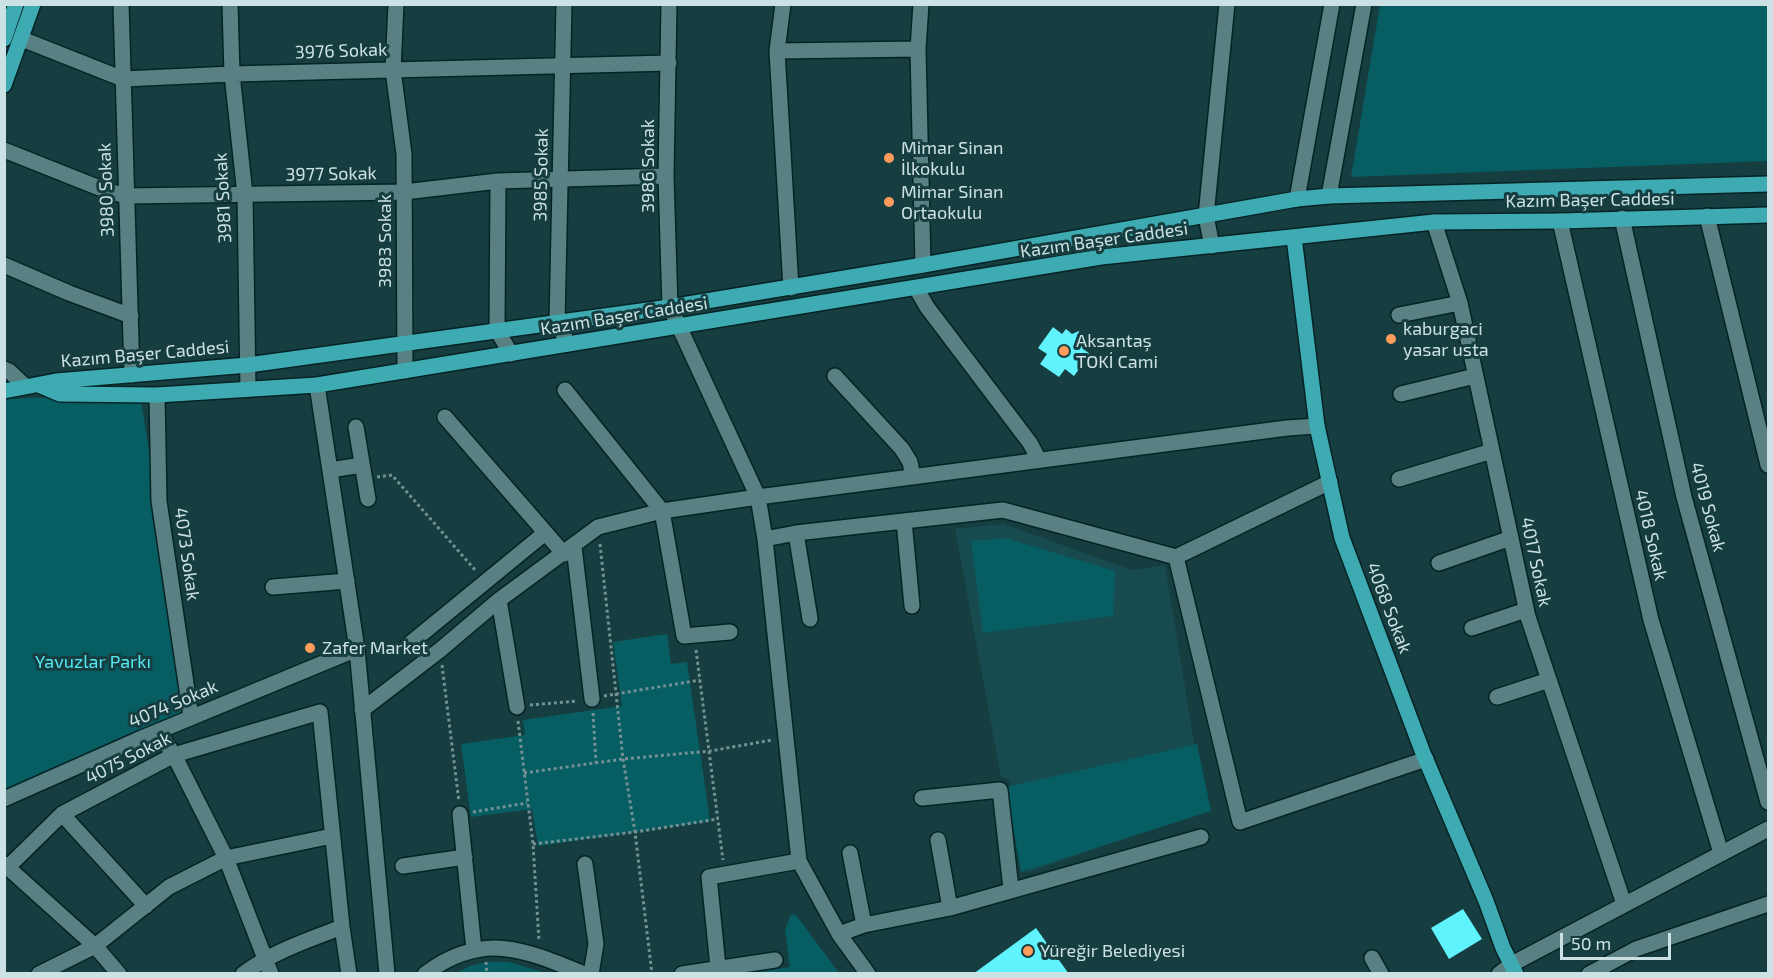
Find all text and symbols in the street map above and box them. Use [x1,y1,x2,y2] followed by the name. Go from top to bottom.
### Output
[294,39,388,63] street label: 3976 Sokak
[637,119,659,213] street label: 3986 Sokak
[529,128,553,222] street label: 3985 Sokak
[901,137,1003,180] place label: Mimar Sinan İlkokulu
[94,142,118,238] street label: 3980 Sokak
[882,151,896,165] marker: Mimar Sinan İlkokulu
[210,152,236,244] street label: 3981 Sokak
[285,162,377,186] street label: 3977 Sokak
[901,181,1003,224] place label: Mimar Sinan Ortaokulu
[1505,188,1675,212] street label: Kazım Başer Caddesi
[374,194,396,288] street label: 3983 Sokak
[882,195,896,209] marker: Mimar Sinan Ortaokulu
[1019,218,1189,262] street label: Kazım Başer Caddesi
[539,292,709,340] street label: Kazım Başer Caddesi
[1403,318,1489,360] place label: kaburgaci yasar usta
[1076,330,1158,372] place label: Aksantaş TOKİ Cami
[1384,332,1398,346] marker: kaburgaci yasar usta
[60,336,230,372] street label: Kazım Başer Caddesi
[1057,344,1071,358] marker: Aksantaş TOKİ Cami
[1686,460,1730,554] street label: 4019 Sokak
[1630,487,1672,583] street label: 4018 Sokak
[170,506,204,602] street label: 4073 Sokak
[1516,515,1556,609] street label: 4017 Sokak
[1362,559,1416,657] street label: 4068 Sokak
[322,637,428,659] place label: Zafer Market
[303,641,317,655] marker: Zafer Market
[35,651,151,673] park label: Yavuzlar Parkı
[125,676,221,732] street label: 4074 Sokak
[82,727,174,789] street label: 4075 Sokak
[1563,921,1674,959] scale bar
[1571,932,1611,954] text: 50 m
[1040,940,1185,962] place label: Yüreğir Belediyesi
[1021,944,1035,958] marker: Yüreğir Belediyesi

